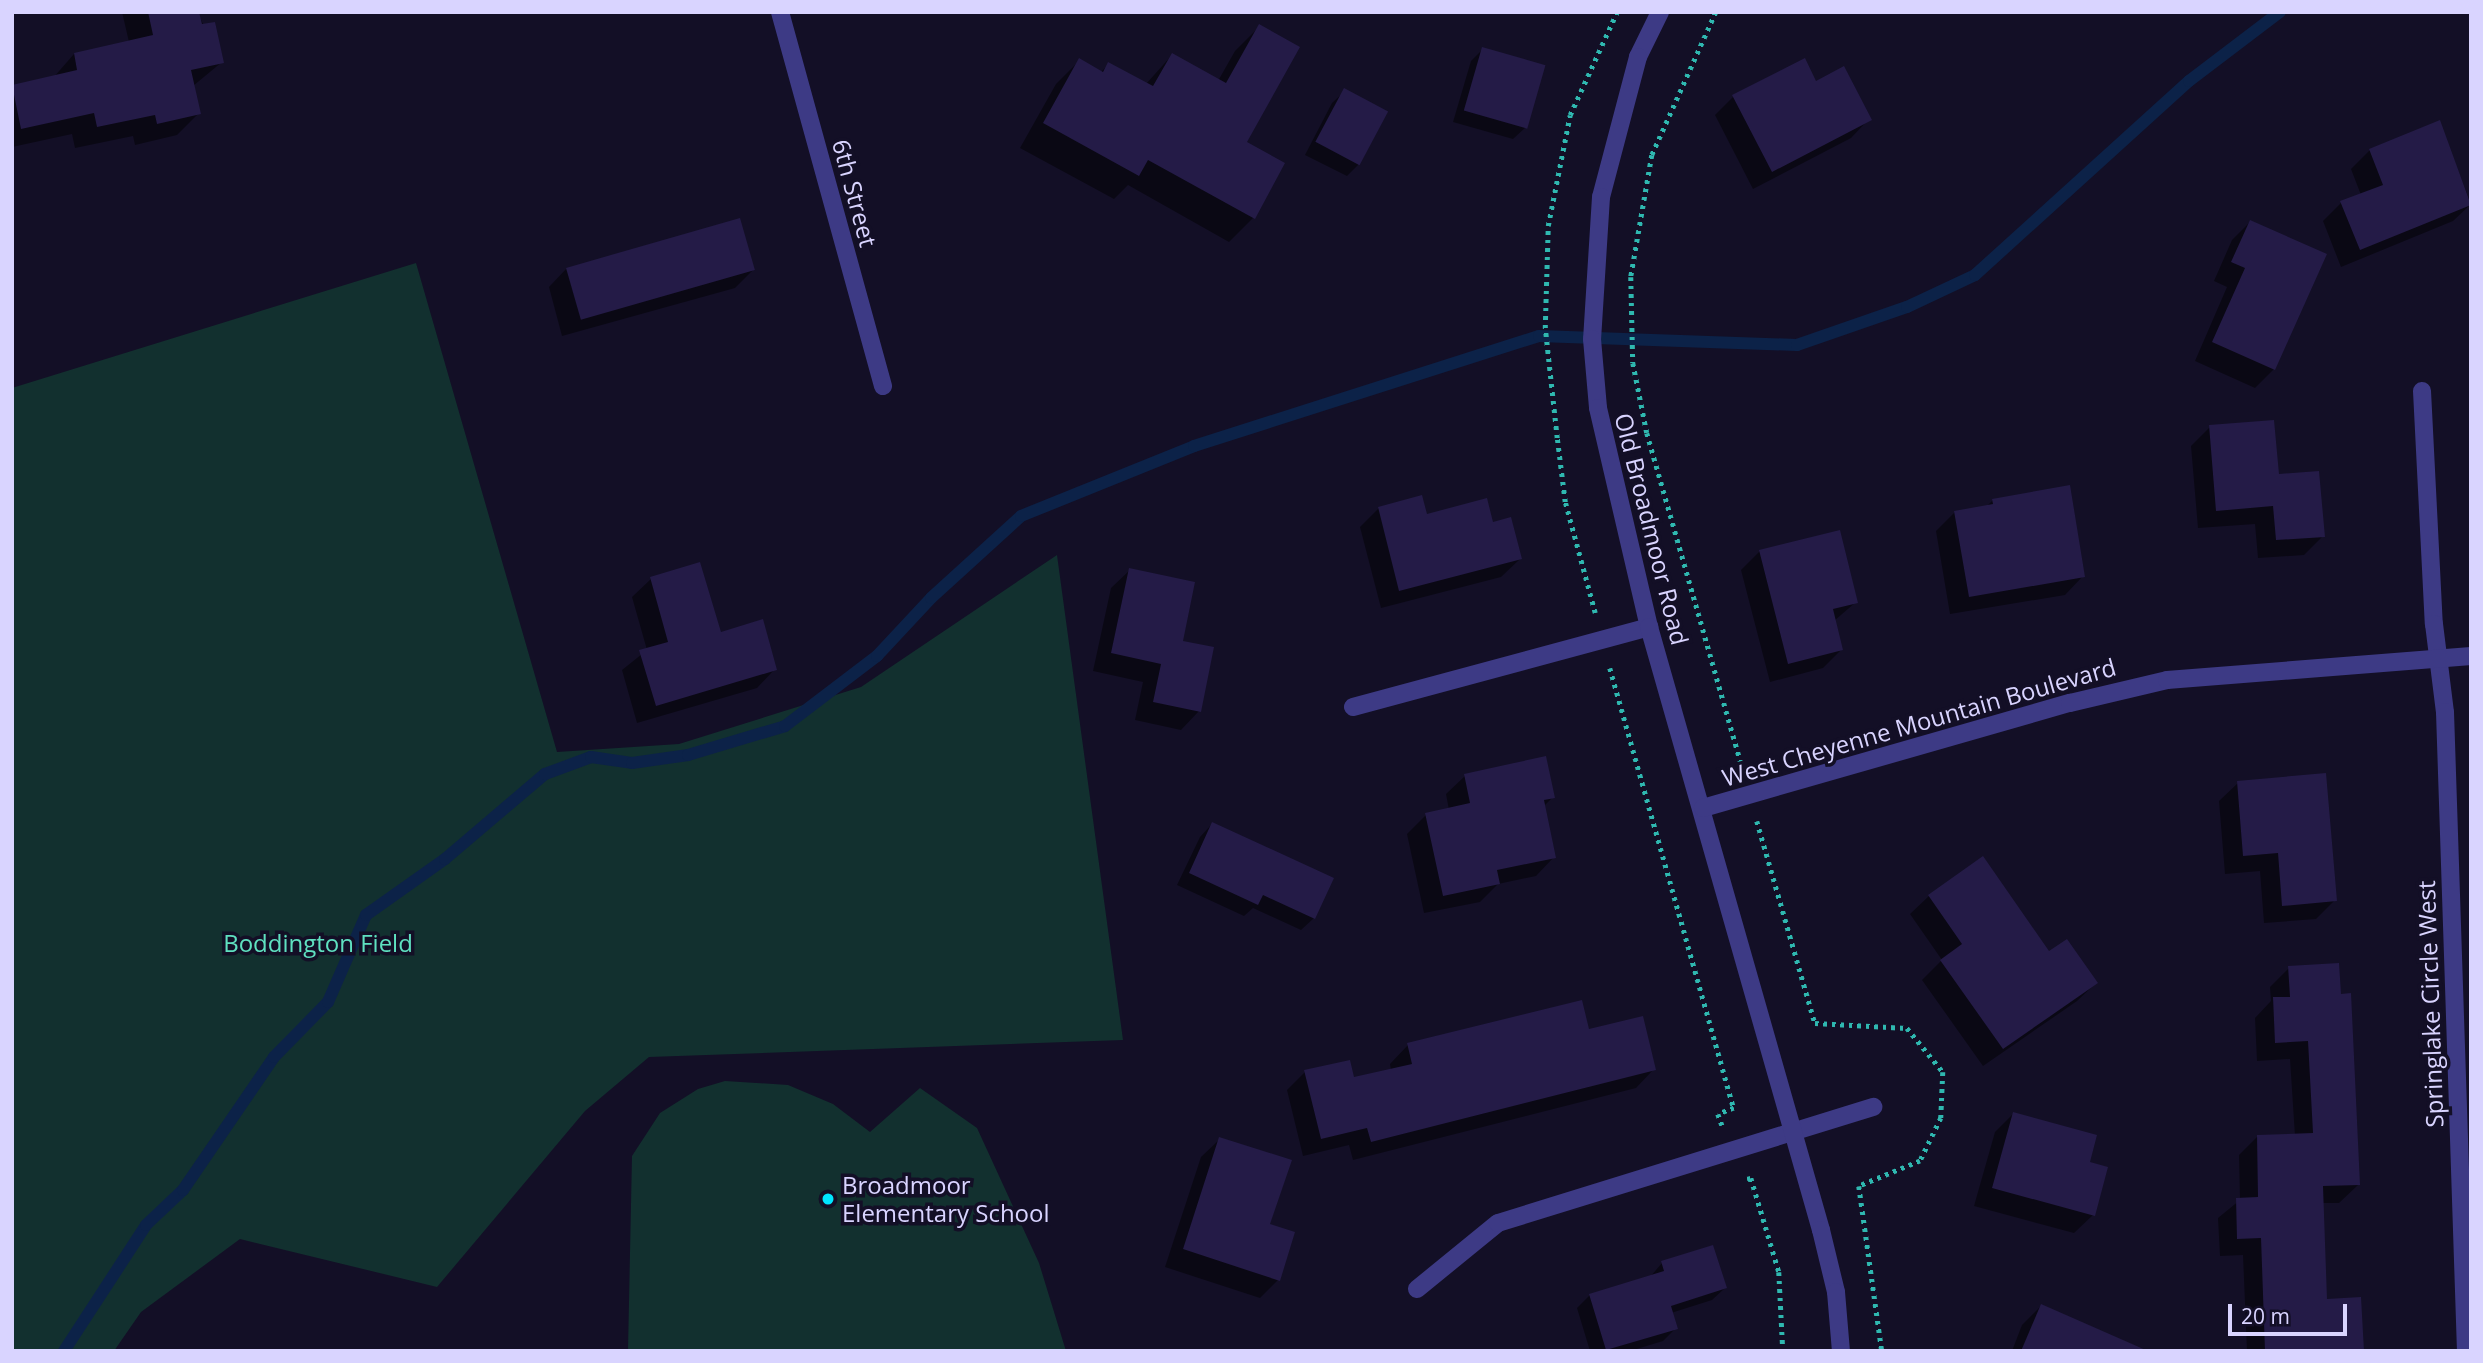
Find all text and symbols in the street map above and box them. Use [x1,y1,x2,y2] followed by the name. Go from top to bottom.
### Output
[827,136,883,250] street label: 6th Street
[1609,410,1695,648] street label: Old Broadmoor Road
[1719,652,2119,792] street label: West Cheyenne Mountain Boulevard
[2411,880,2449,1128] street label: Springlake Circle West
[223,929,413,957] park label: Boddington Field
[842,1171,1050,1227] place label: Broadmoor Elementary School
[820,1191,836,1207] marker: Broadmoor Elementary School
[2231,1290,2350,1334] scale bar
[2241,1302,2290,1330] text: 20 m

